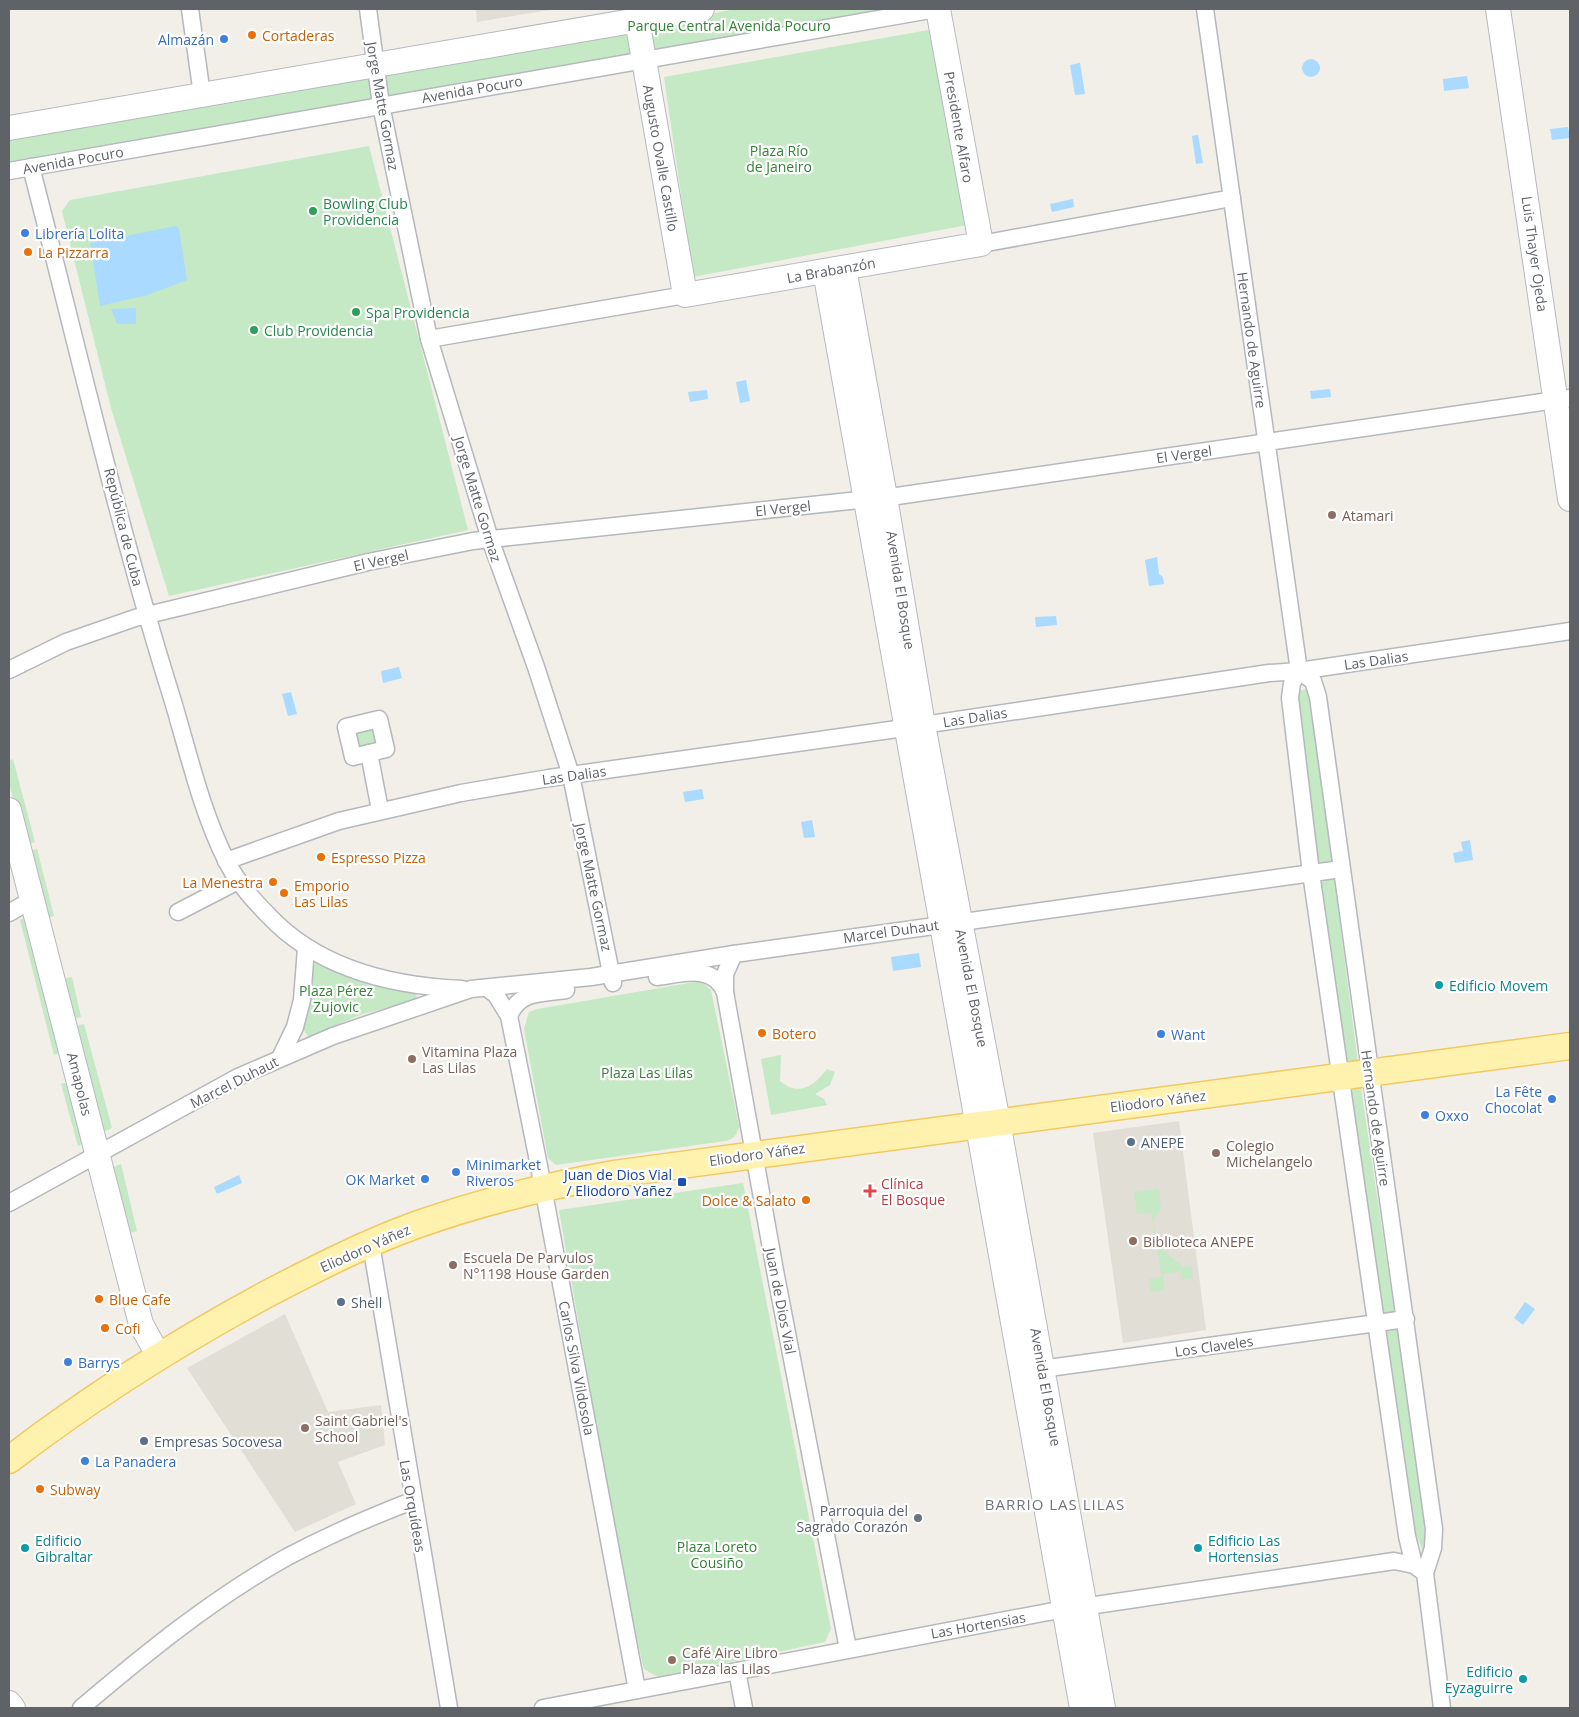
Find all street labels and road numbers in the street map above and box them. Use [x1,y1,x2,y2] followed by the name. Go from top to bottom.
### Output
[362,38,404,172] street label: Jorge Matte Gormaz
[940,70,978,184] street label: Presidente Alfaro
[420,71,524,107] street label: Avenida Pocuro
[639,83,683,233] street label: Augusto Ovalle Castillo
[21,142,125,178] street label: Avenida Pocuro
[1517,195,1553,313] street label: Luis Thayer Ojeda
[785,253,877,287] street label: La Brabanzón
[1233,271,1271,409] street label: Hernando de Aguirre
[449,432,506,565] street label: Jorge Matte Gormaz
[1155,441,1213,467] street label: El Vergel
[100,466,148,588] street label: República de Cuba
[754,496,812,520] street label: El Vergel
[882,529,920,651] street label: Avenida El Bosque
[352,545,410,575] street label: El Vergel
[1343,646,1410,674] street label: Las Dalias
[941,702,1009,731] street label: Las Dalias
[541,761,608,789] street label: Las Dalias
[571,819,617,953] street label: Jorge Matte Gormaz
[842,915,940,947] street label: Marcel Duhaut
[951,927,993,1049] street label: Avenida El Bosque
[1357,1049,1395,1187] street label: Hernando de Aguirre
[63,1050,97,1118] street label: Amapolas
[187,1052,281,1112] street label: Marcel Duhaut
[1109,1086,1208,1116] street label: Eliodoro Yáñez
[708,1138,807,1170] street label: Eliodoro Yáñez
[317,1219,413,1276] street label: Eliodoro Yáñez
[761,1244,801,1356] street label: Juan de Dios Vial
[555,1299,599,1437] street label: Carlos Silva Vildosola
[1026,1326,1066,1448] street label: Avenida El Bosque
[1174,1331,1255,1361] street label: Los Claveles
[396,1458,431,1554] street label: Las Orquídeas
[929,1607,1027,1643] street label: Las Hortensias

